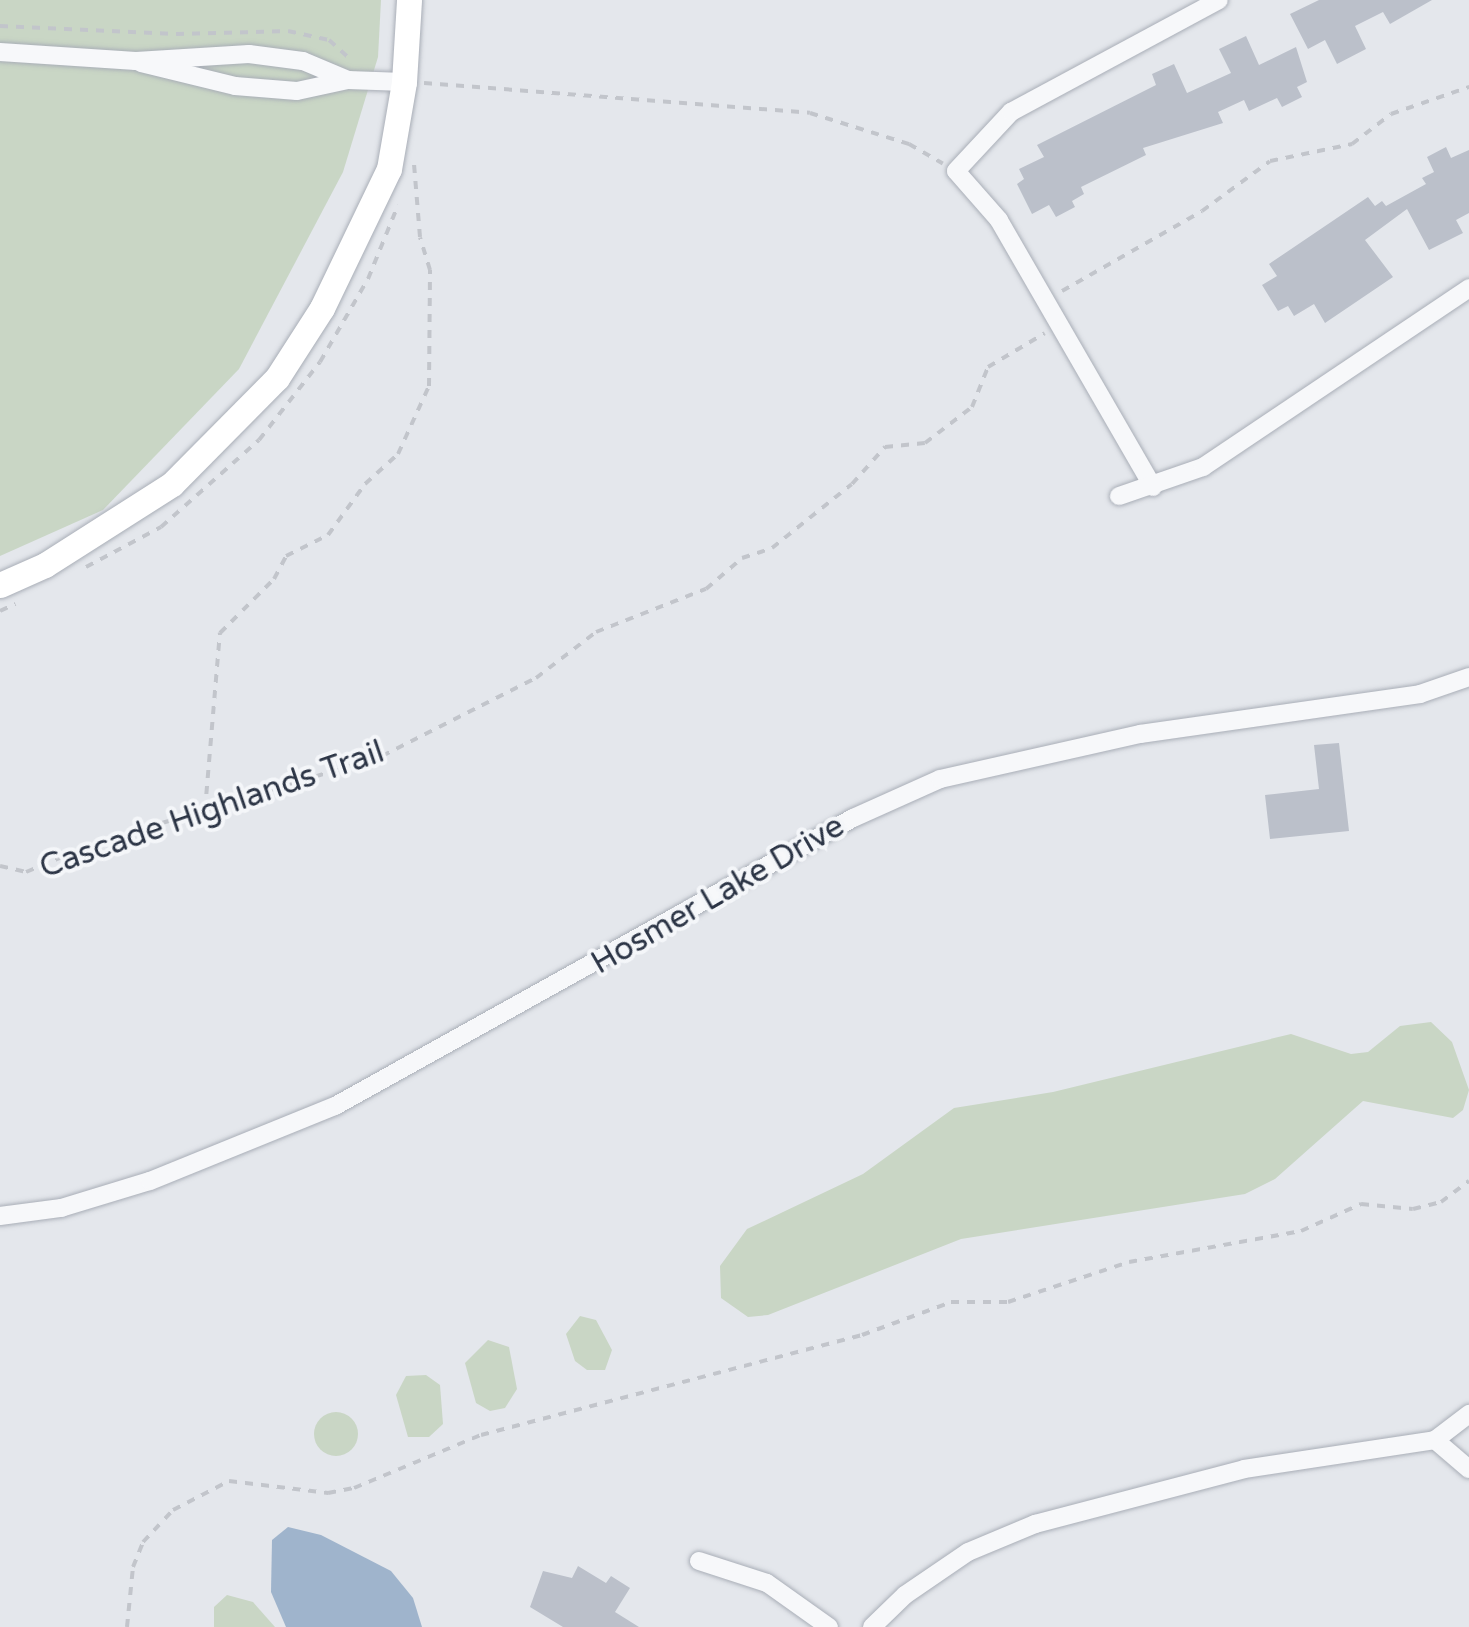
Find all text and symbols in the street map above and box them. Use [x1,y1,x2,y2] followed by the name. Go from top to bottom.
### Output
[35,733,389,887] street label: Cascade Highlands Trail
[585,807,851,983] street label: Hosmer Lake Drive

